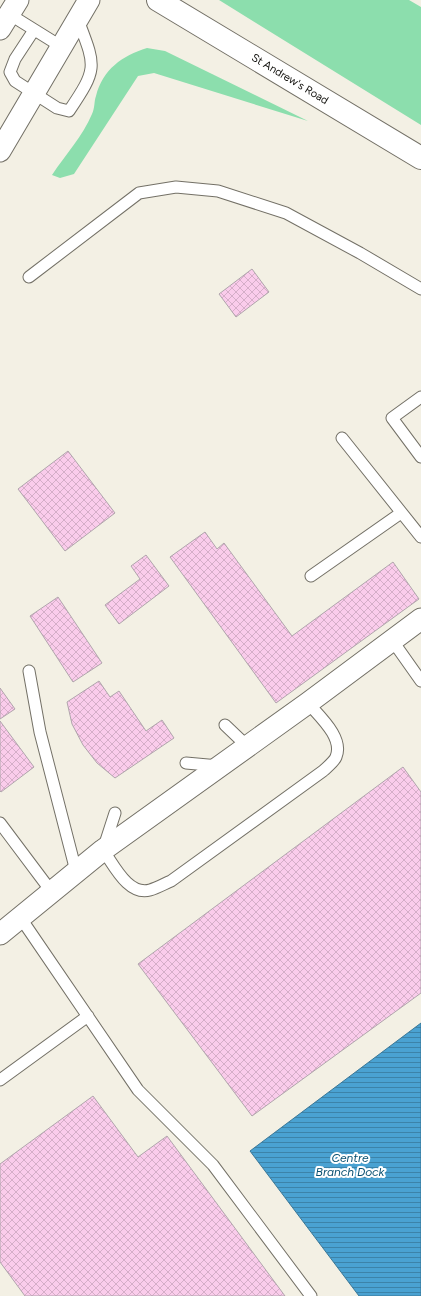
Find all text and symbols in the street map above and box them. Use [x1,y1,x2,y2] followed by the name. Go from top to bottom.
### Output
[249,51,331,107] street label: St Andrew's Road
[316,1151,386,1179] water label: Centre Branch Dock

